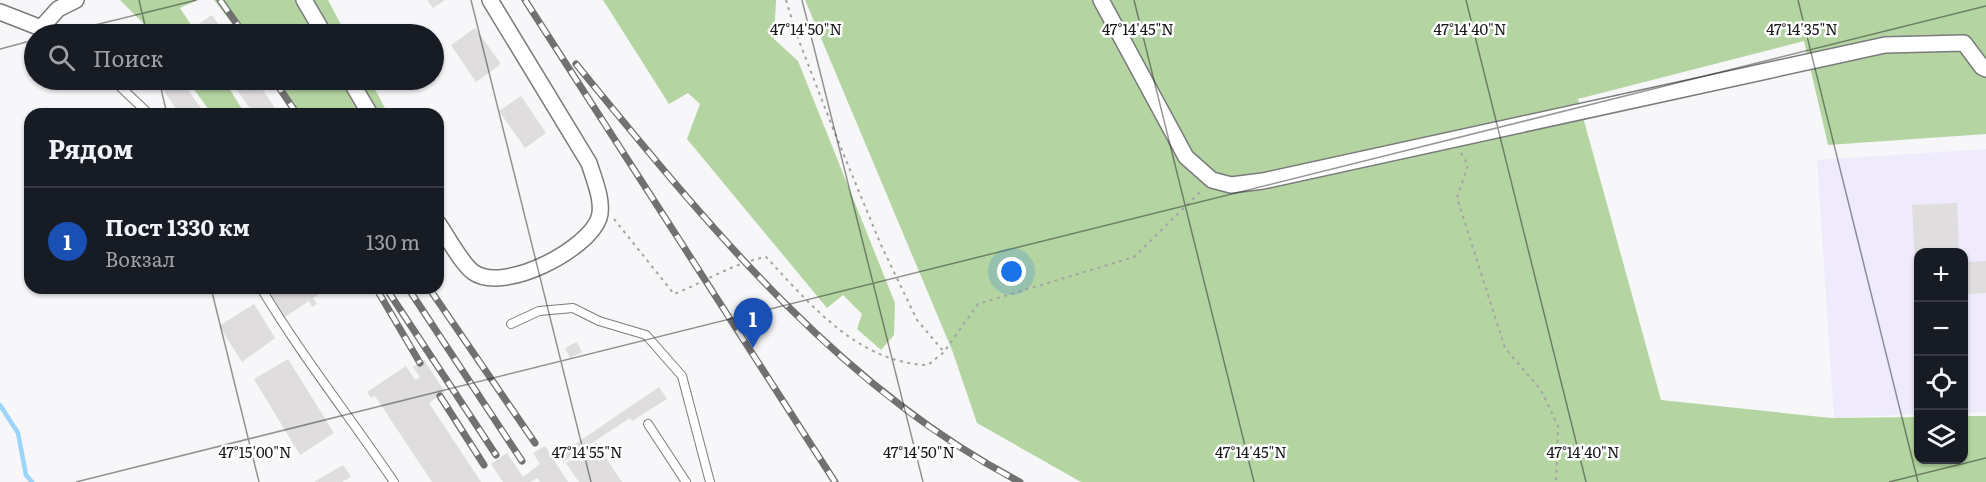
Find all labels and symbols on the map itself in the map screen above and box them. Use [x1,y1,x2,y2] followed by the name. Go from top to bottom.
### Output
[770,17,842,40] text: 47°14'50"N
[1102,17,1174,40] text: 47°14'45"N
[1434,17,1506,40] text: 47°14'40"N
[1766,17,1838,40] text: 47°14'35"N
[997,257,1026,286] your location
[734,298,772,348] pin: 1
[218,440,292,463] text: 47°15'00"N
[551,440,623,463] text: 47°14'55"N
[883,440,955,463] text: 47°14'50"N
[1215,440,1287,463] text: 47°14'45"N
[1547,440,1619,463] text: 47°14'40"N

